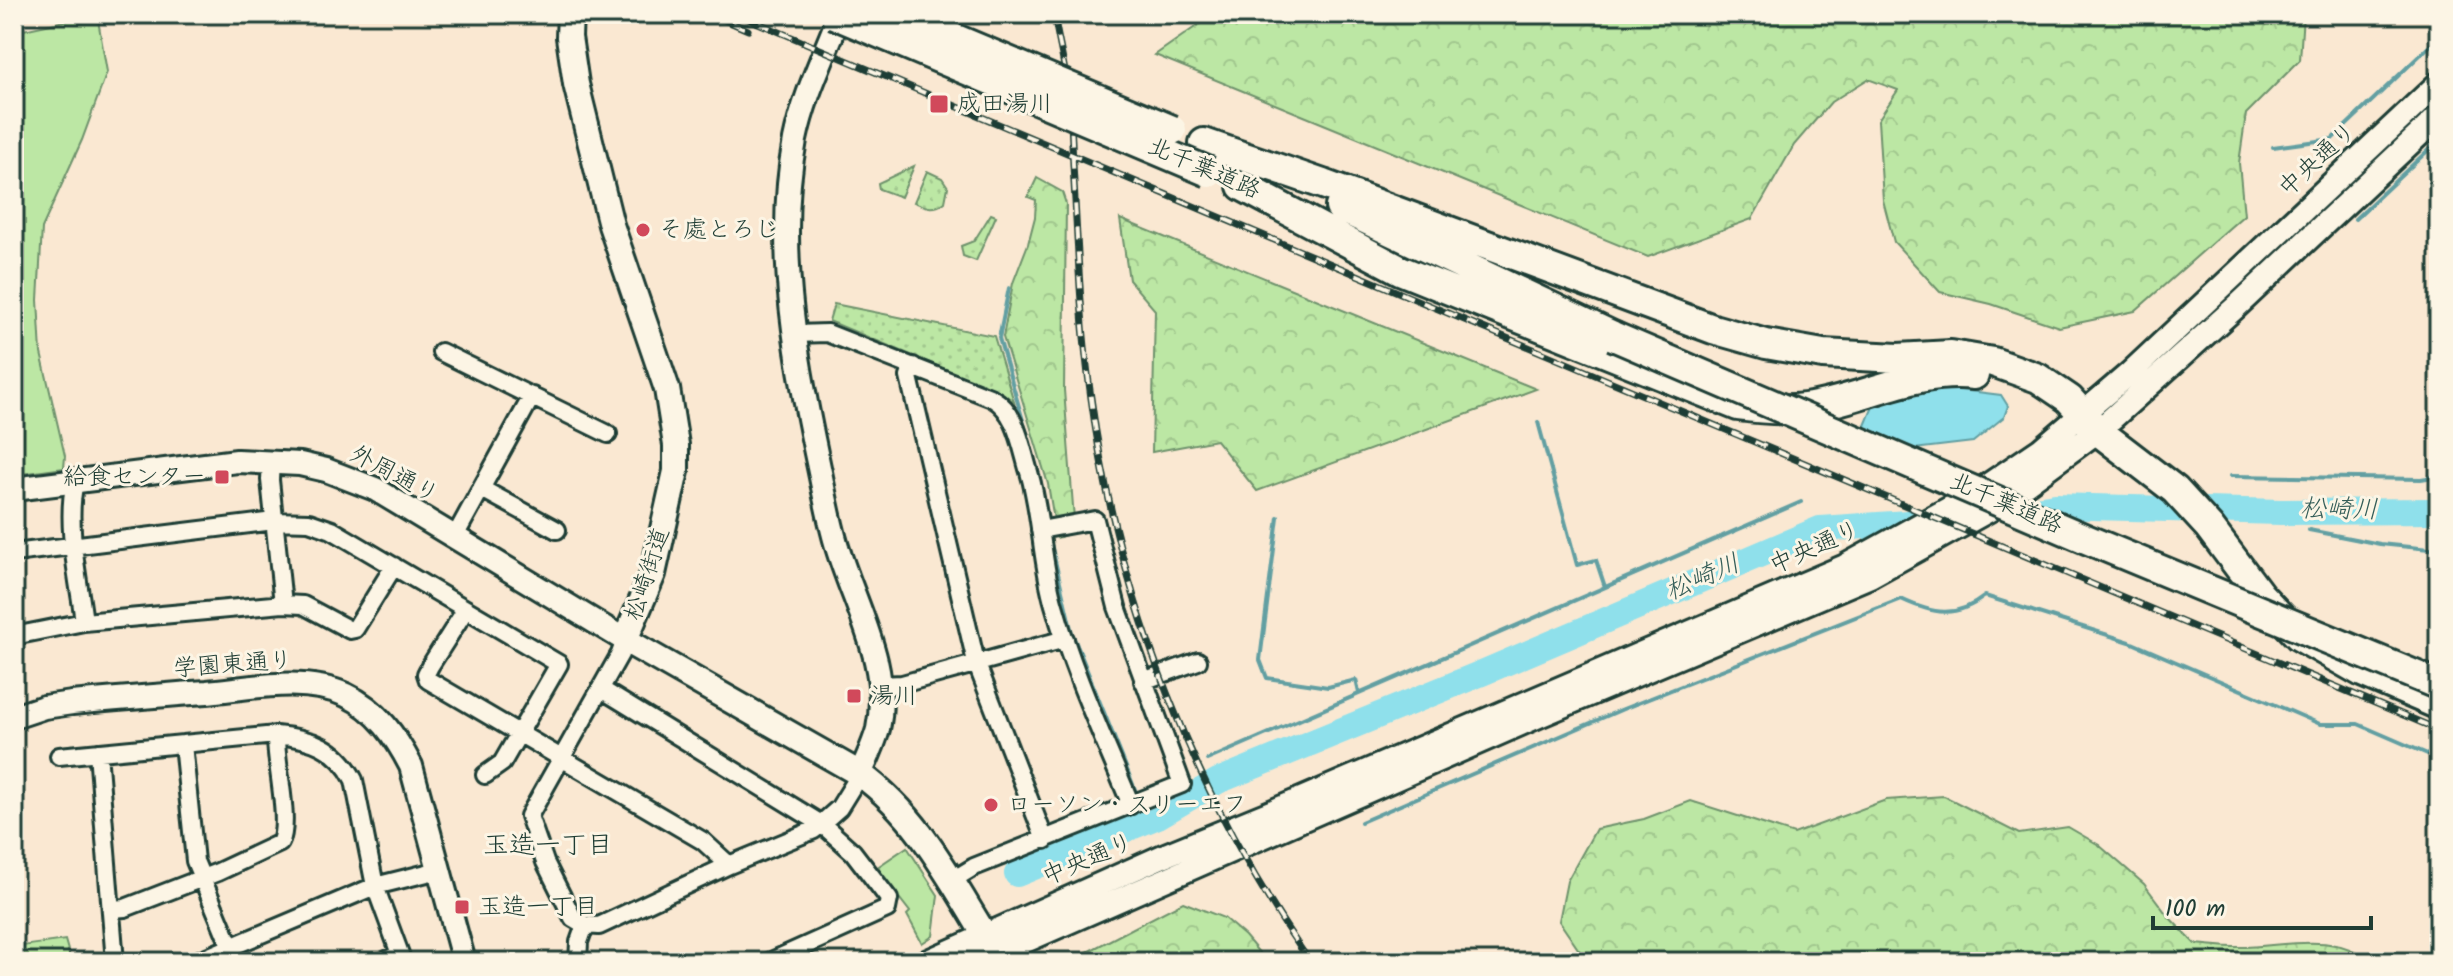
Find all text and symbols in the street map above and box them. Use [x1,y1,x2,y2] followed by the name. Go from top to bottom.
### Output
[957,85,1053,124] place label: 成田湯川
[928,93,950,115] marker: 成田湯川
[2270,113,2366,207] street label: 中央通り
[1141,128,1267,210] street label: 北千葉道路
[659,211,779,250] place label: そ處とろじ
[634,221,652,239] marker: そ處とろじ
[342,435,446,515] street label: 外周通り
[63,458,206,497] place label: 給食センター
[1943,463,2069,545] street label: 北千葉道路
[213,468,231,486] marker: 給食センター
[2300,488,2378,532] water label: 松崎川
[1763,511,1867,585] street label: 中央通り
[615,522,681,626] street label: 松崎街道
[1659,543,1747,613] water label: 松崎川
[172,641,294,689] street label: 学園東通り
[870,677,918,716] place label: 湯川
[845,687,863,705] marker: 湯川
[1007,786,1247,825] place label: ローソン・スリーエフ
[982,796,1000,814] marker: ローソン・スリーエフ
[1036,823,1140,897] street label: 中央通り
[483,825,613,867] district label: 玉造一丁目
[2153,880,2371,930] scale bar
[478,888,598,927] place label: 玉造一丁目
[2165,890,2225,929] text: 100 m
[453,898,471,916] marker: 玉造一丁目

